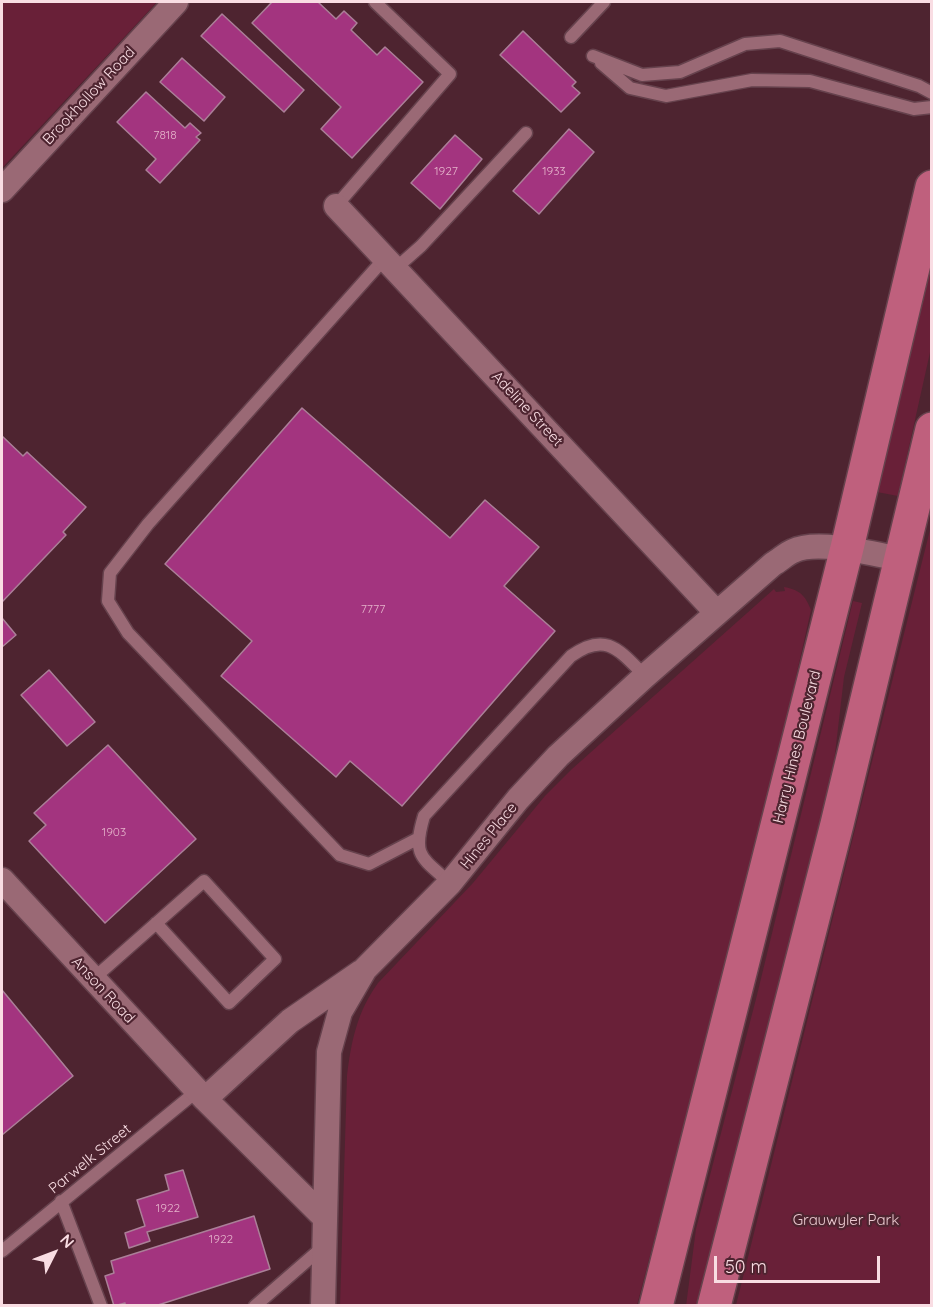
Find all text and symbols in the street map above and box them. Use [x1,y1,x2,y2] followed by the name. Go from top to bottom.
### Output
[39,43,139,149] street label: Brookhollow Road
[153,128,177,142] house number: 7818
[434,164,458,178] house number: 1927
[542,164,566,178] house number: 1933
[488,368,566,450] street label: Adeline Street
[361,602,385,616] house number: 7777
[769,669,825,825] street label: Harry Hines Boulevard
[457,799,521,873] street label: Hines Place
[102,825,126,839] house number: 1903
[68,953,138,1027] street label: Anson Road
[45,1120,135,1198] street label: Parwelk Street
[156,1201,180,1215] house number: 1922
[793,1211,899,1229] park label: Grauwyler Park
[24,1223,84,1283] north arrow
[56,1230,79,1252] text: N
[209,1232,233,1246] house number: 1922
[717,1244,884,1282] scale bar
[725,1255,767,1278] text: 50 m

